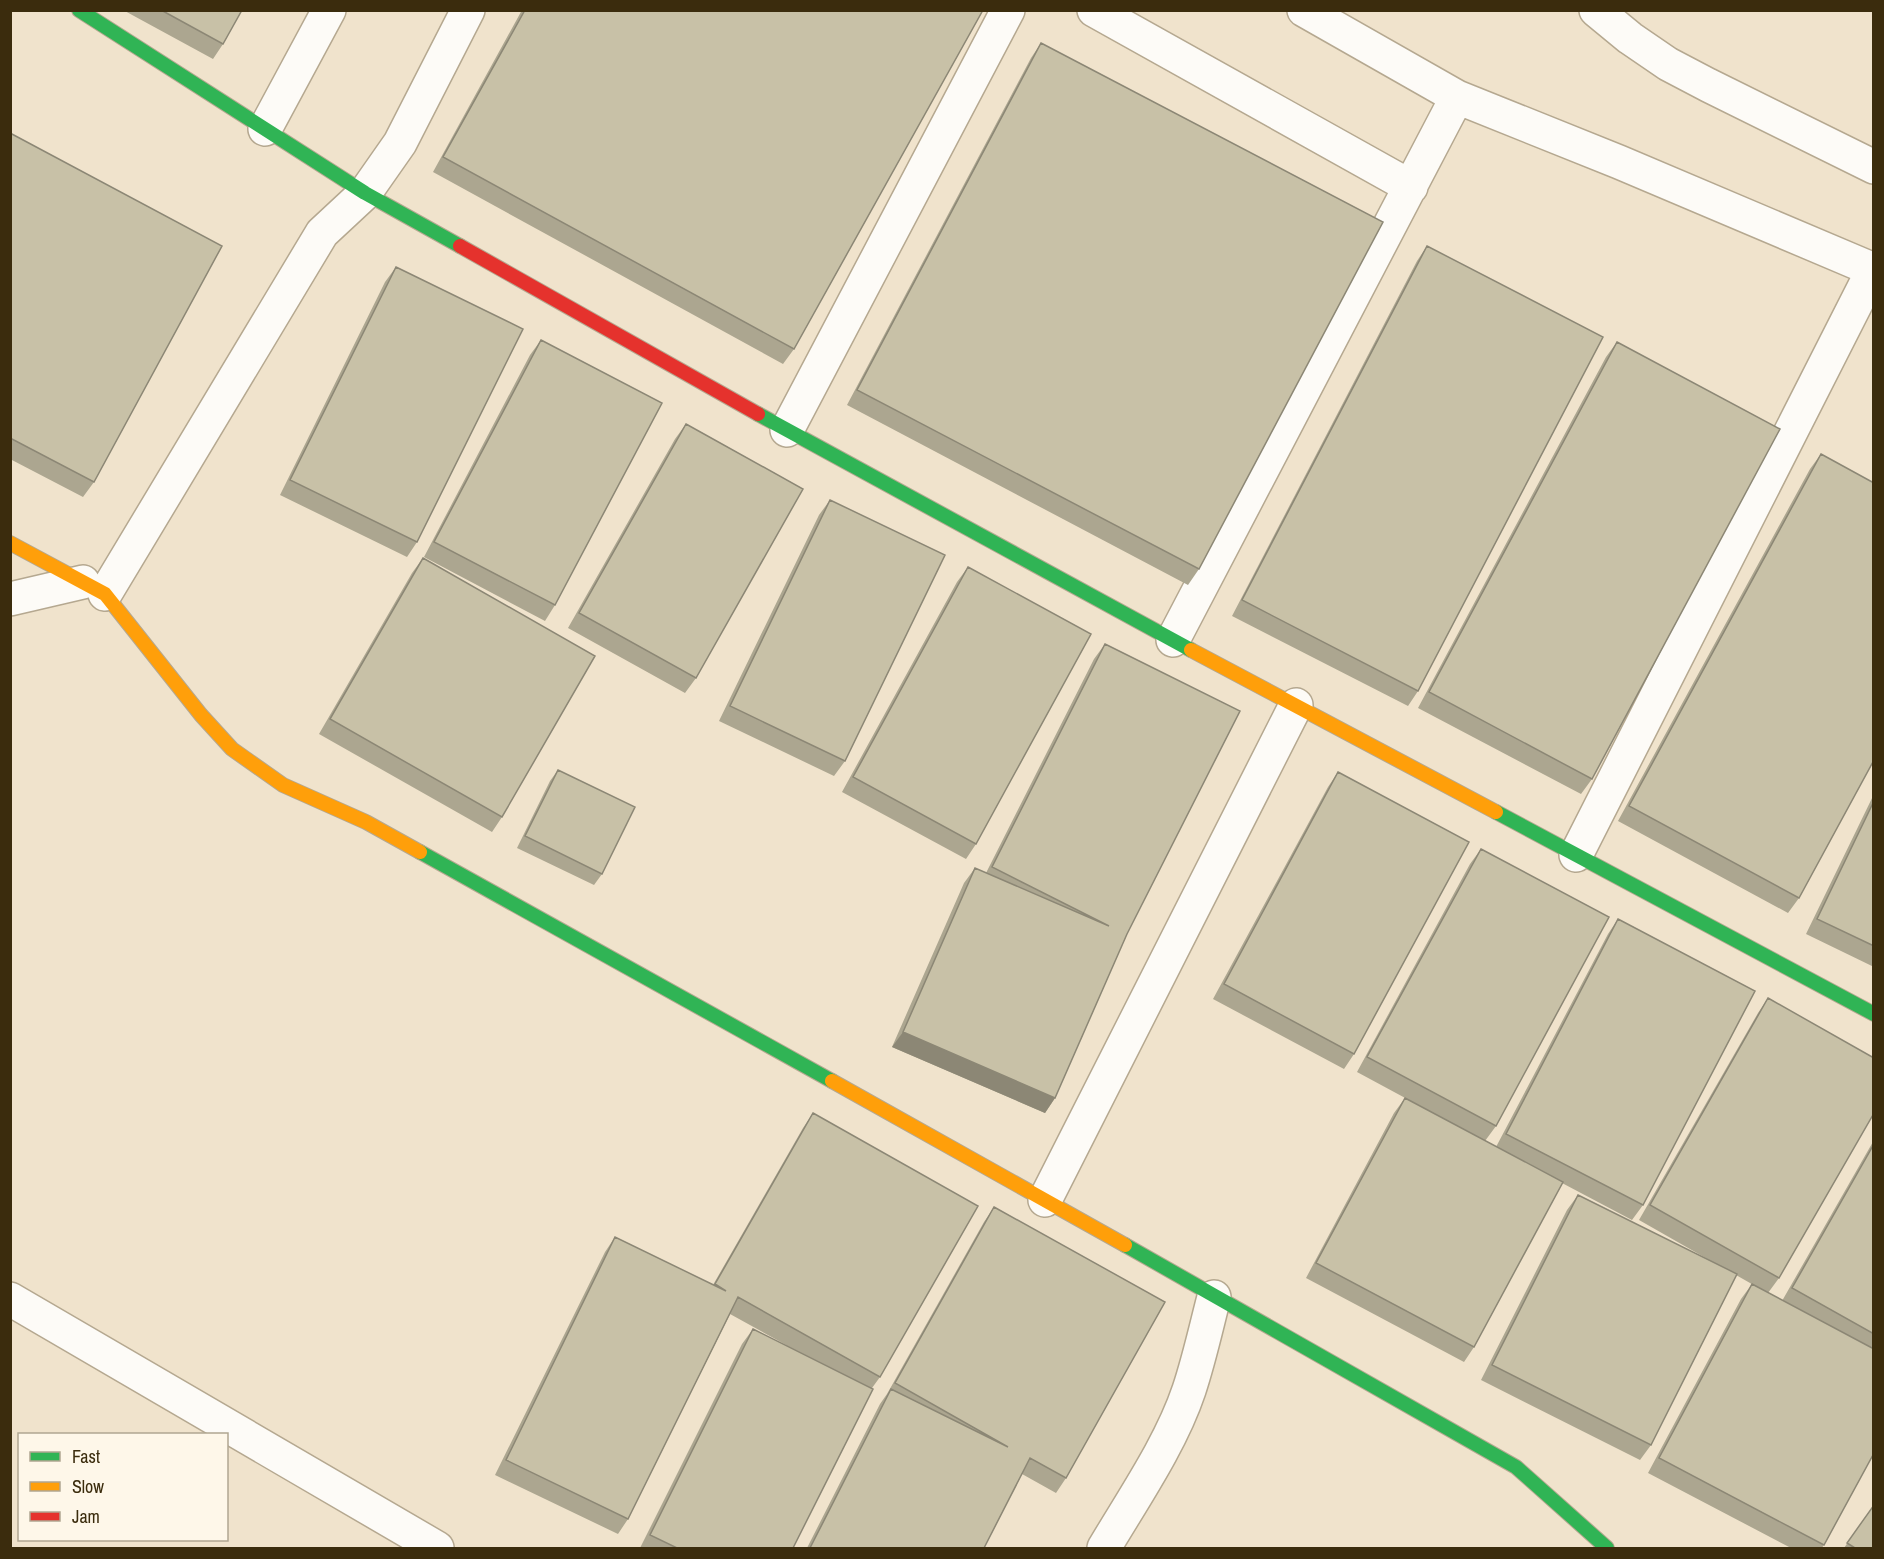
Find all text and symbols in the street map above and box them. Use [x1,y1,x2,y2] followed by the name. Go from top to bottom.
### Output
[18,1433,228,1541] legend
[72,1444,100,1469] text: Fast
[72,1474,104,1499] text: Slow
[72,1504,100,1529] text: Jam

